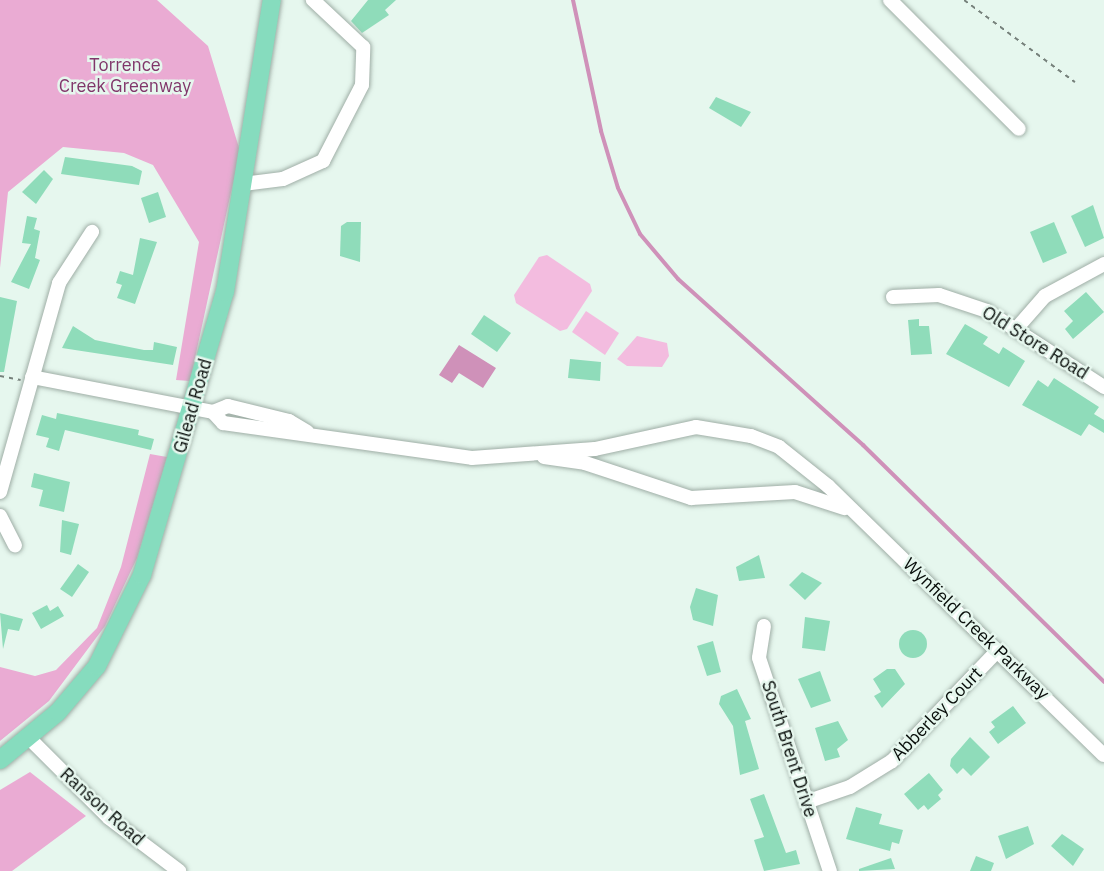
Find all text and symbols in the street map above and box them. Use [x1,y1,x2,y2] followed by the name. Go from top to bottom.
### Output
[59,55,191,98] park label: Torrence Creek Greenway
[978,302,1092,384] street label: Old Store Road
[169,356,217,456] street label: Gilead Road
[898,554,1054,704] street label: Wynfield Creek Parkway
[887,663,987,765] street label: Abberley Court
[757,678,821,820] street label: South Brent Drive
[55,764,149,850] street label: Ranson Road

